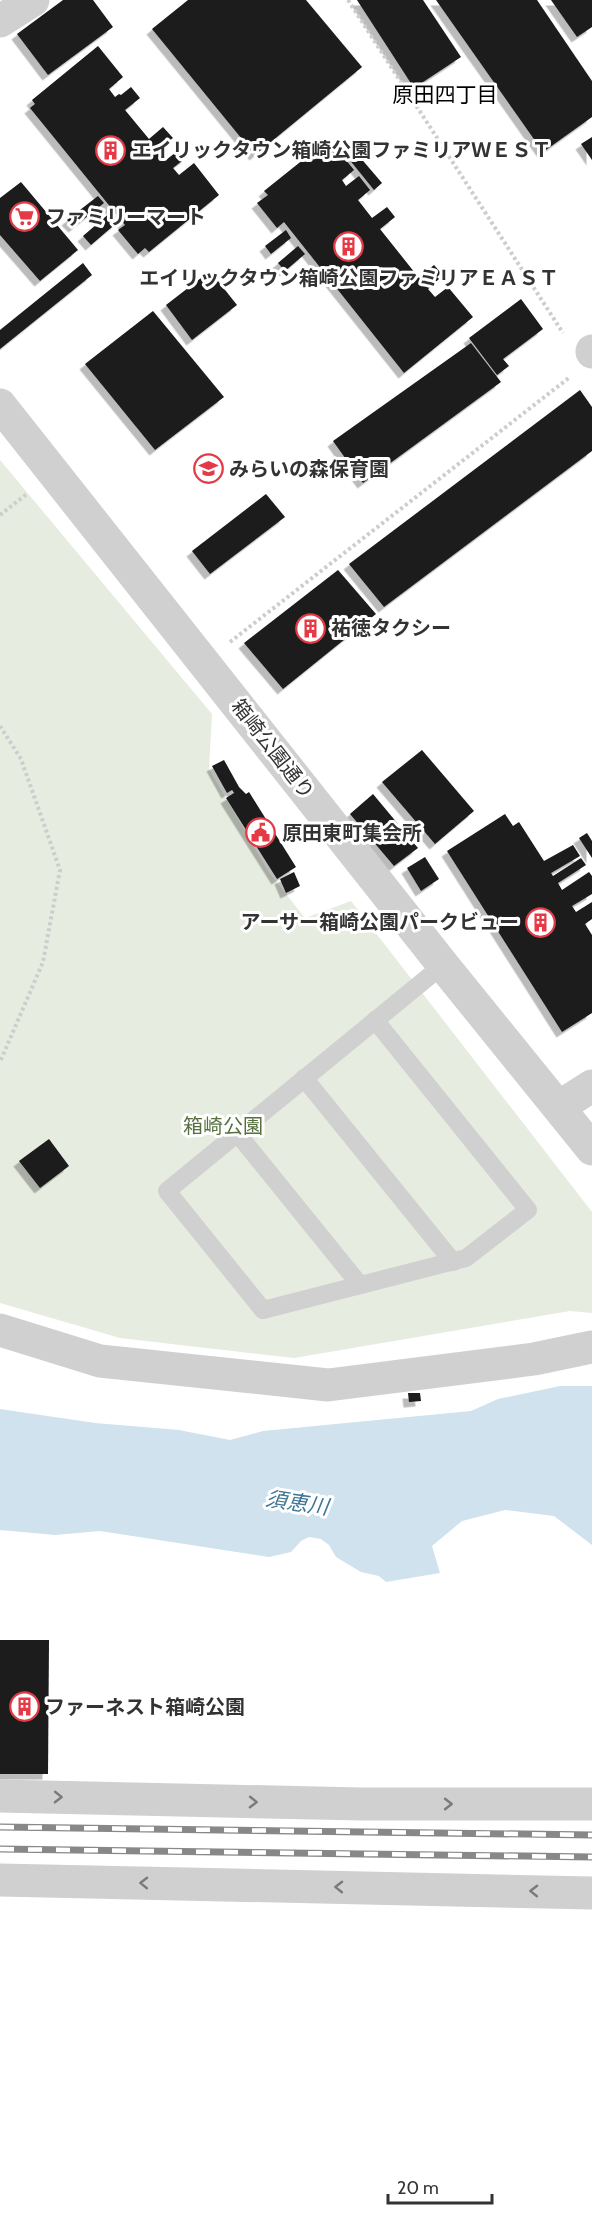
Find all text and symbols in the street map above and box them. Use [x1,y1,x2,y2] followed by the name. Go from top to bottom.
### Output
[393,82,498,107] district label: 原田四丁目
[95,134,127,166] building icon: エイリックタウン箱崎公園ファミリアＷＥＳＴ
[132,138,551,162] place label: エイリックタウン箱崎公園ファミリアＷＥＳＴ
[9,201,41,233] supermarket icon: ファミリーマート
[46,205,206,229] place label: ファミリーマート
[333,231,365,263] building icon: エイリックタウン箱崎公園ファミリアＥＡＳＴ
[139,266,559,290] place label: エイリックタウン箱崎公園ファミリアＥＡＳＴ
[192,453,224,485] school or university icon: みらいの森保育園
[229,457,389,481] place label: みらいの森保育園
[294,612,326,644] building icon: 祐徳タクシー
[331,616,451,640] place label: 祐徳タクシー
[227,694,319,804] street label: 箱崎公園通り
[245,817,277,849] public building icon: 原田東町集会所
[282,821,422,845] place label: 原田東町集会所
[524,906,556,938] building icon: アーサー箱崎公園パークビュー
[241,910,519,934] place label: アーサー箱崎公園パークビュー
[183,1114,263,1138] park label: 箱崎公園
[264,1486,332,1520] water label: 須恵川
[8,1691,40,1723] building icon: ファーネスト箱崎公園
[45,1695,245,1719] place label: ファーネスト箱崎公園
[54,1791,63,1803] one-way arrow
[249,1795,258,1808] one-way arrow
[444,1798,453,1810] one-way arrow
[139,1877,148,1890] one-way arrow
[334,1881,343,1894] one-way arrow
[529,1885,538,1898] one-way arrow
[388,2167,492,2205] scale bar
[397,2177,439,2199] text: 20 m

